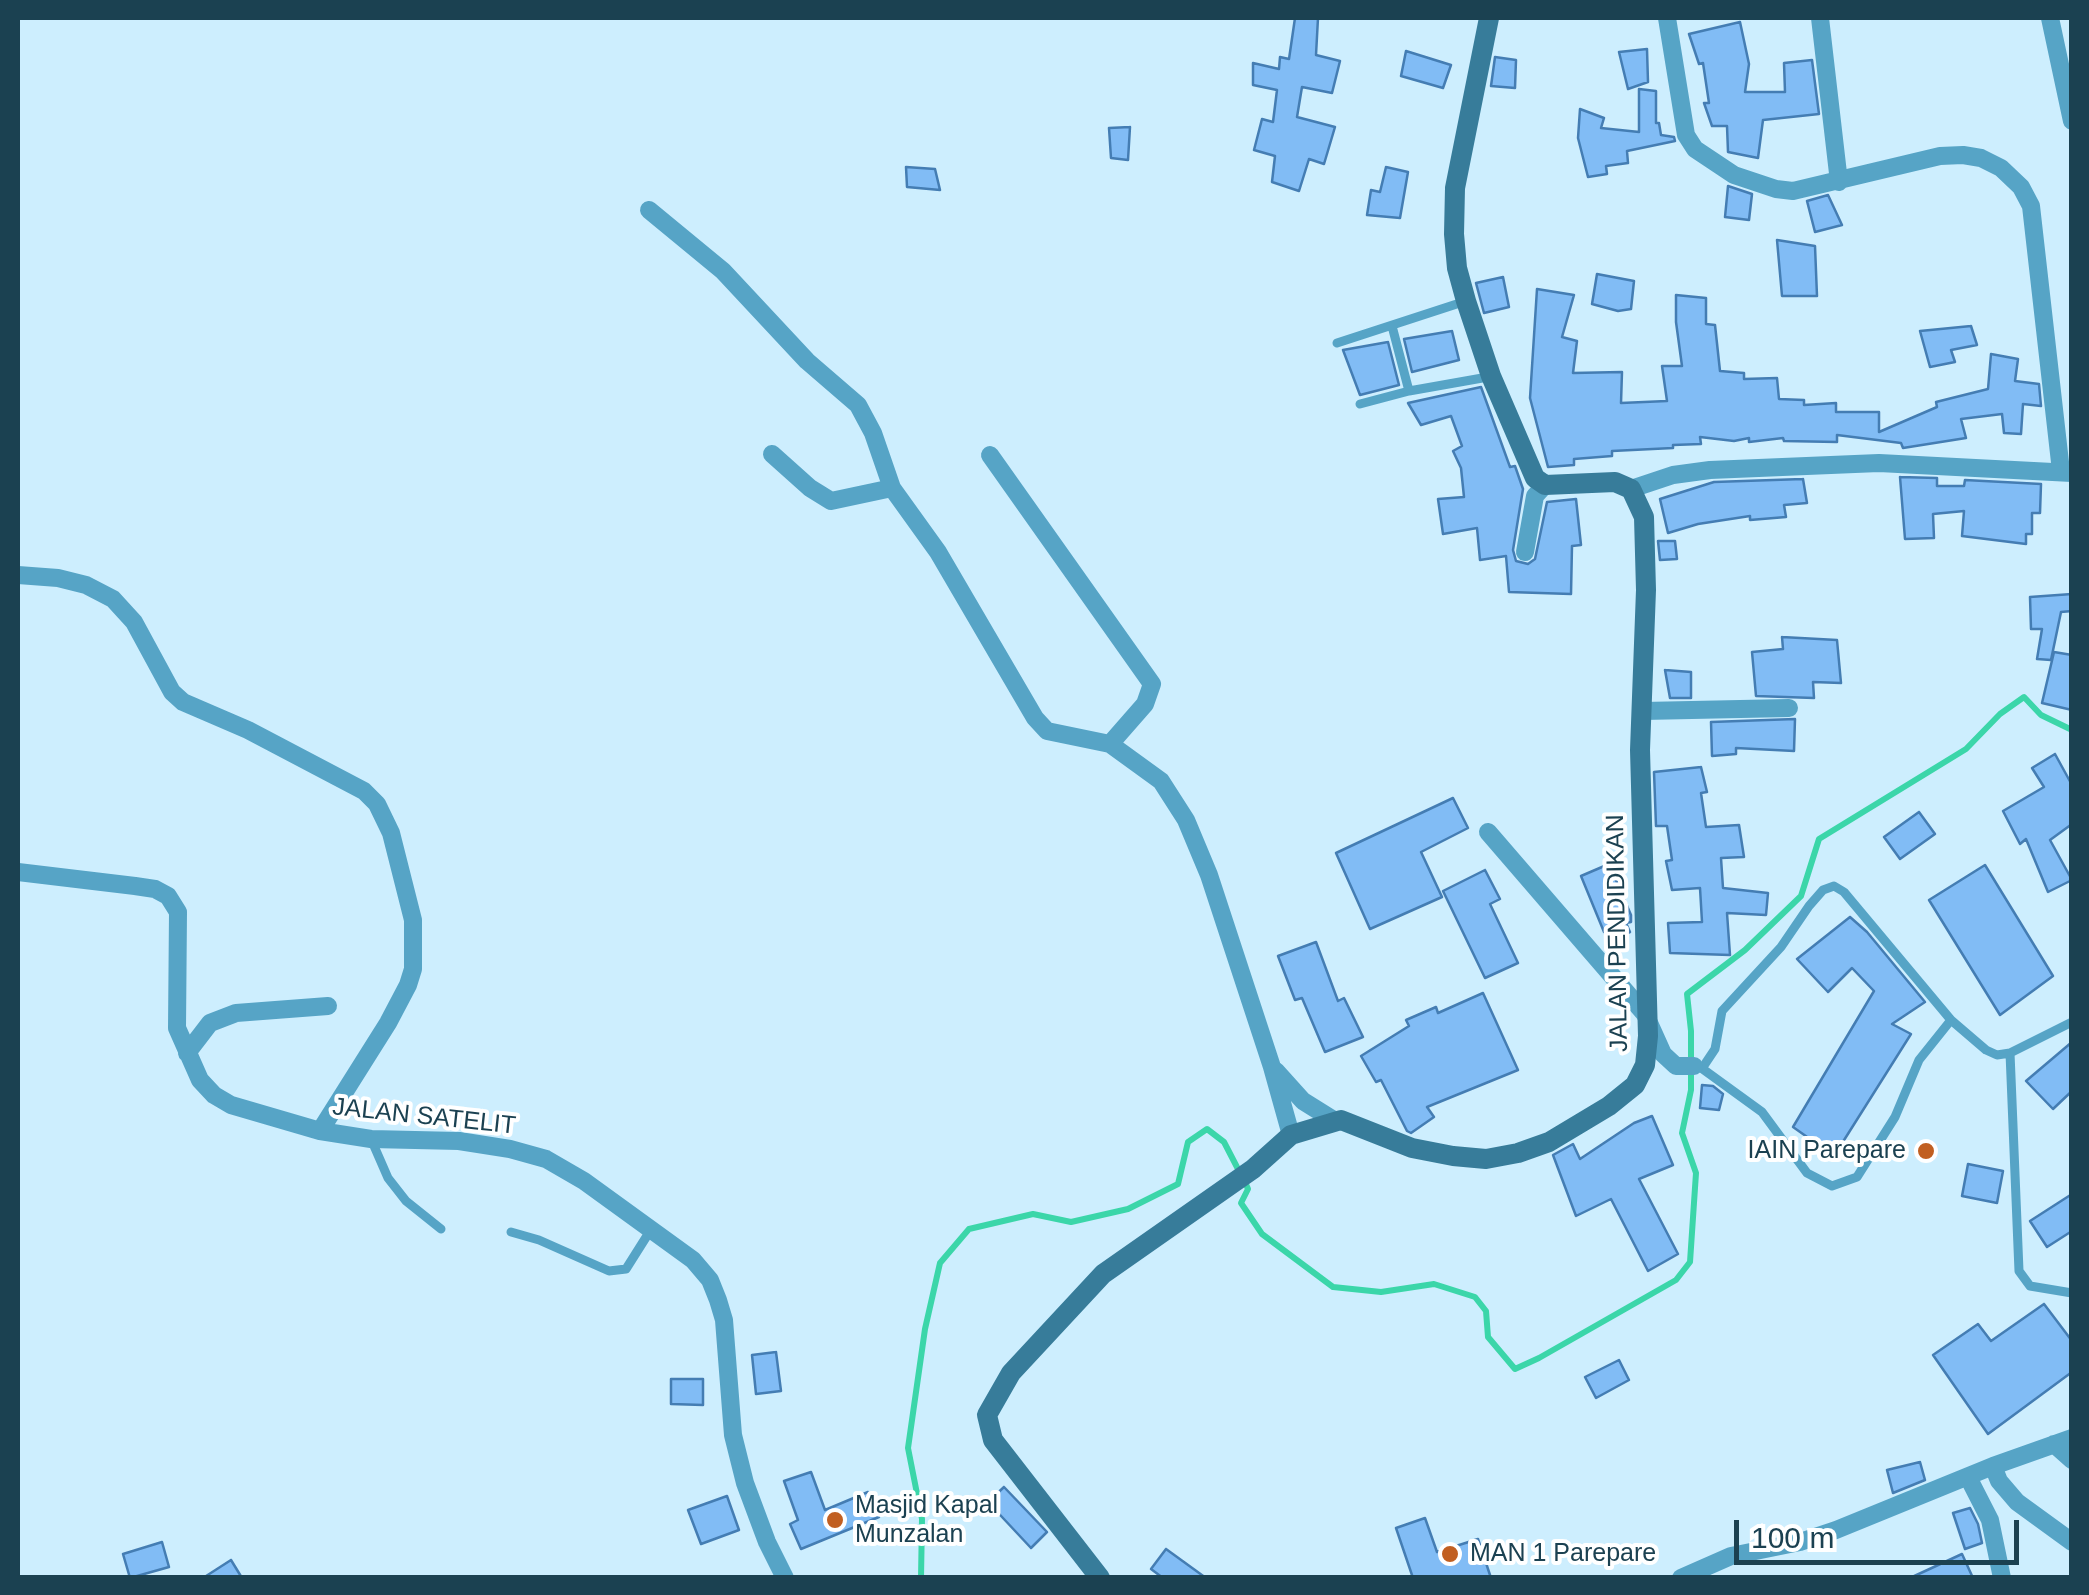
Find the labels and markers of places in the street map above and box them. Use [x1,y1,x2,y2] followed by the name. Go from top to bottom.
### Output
[1748,1136,1906,1166] place label: IAIN Parepare
[1915,1140,1937,1162] marker: IAIN Parepare
[855,1491,998,1550] place label: Masjid Kapal Munzalan
[824,1509,846,1531] marker: Masjid Kapal Munzalan
[1470,1539,1656,1569] place label: MAN 1 Parepare
[1439,1543,1461,1565] marker: MAN 1 Parepare

